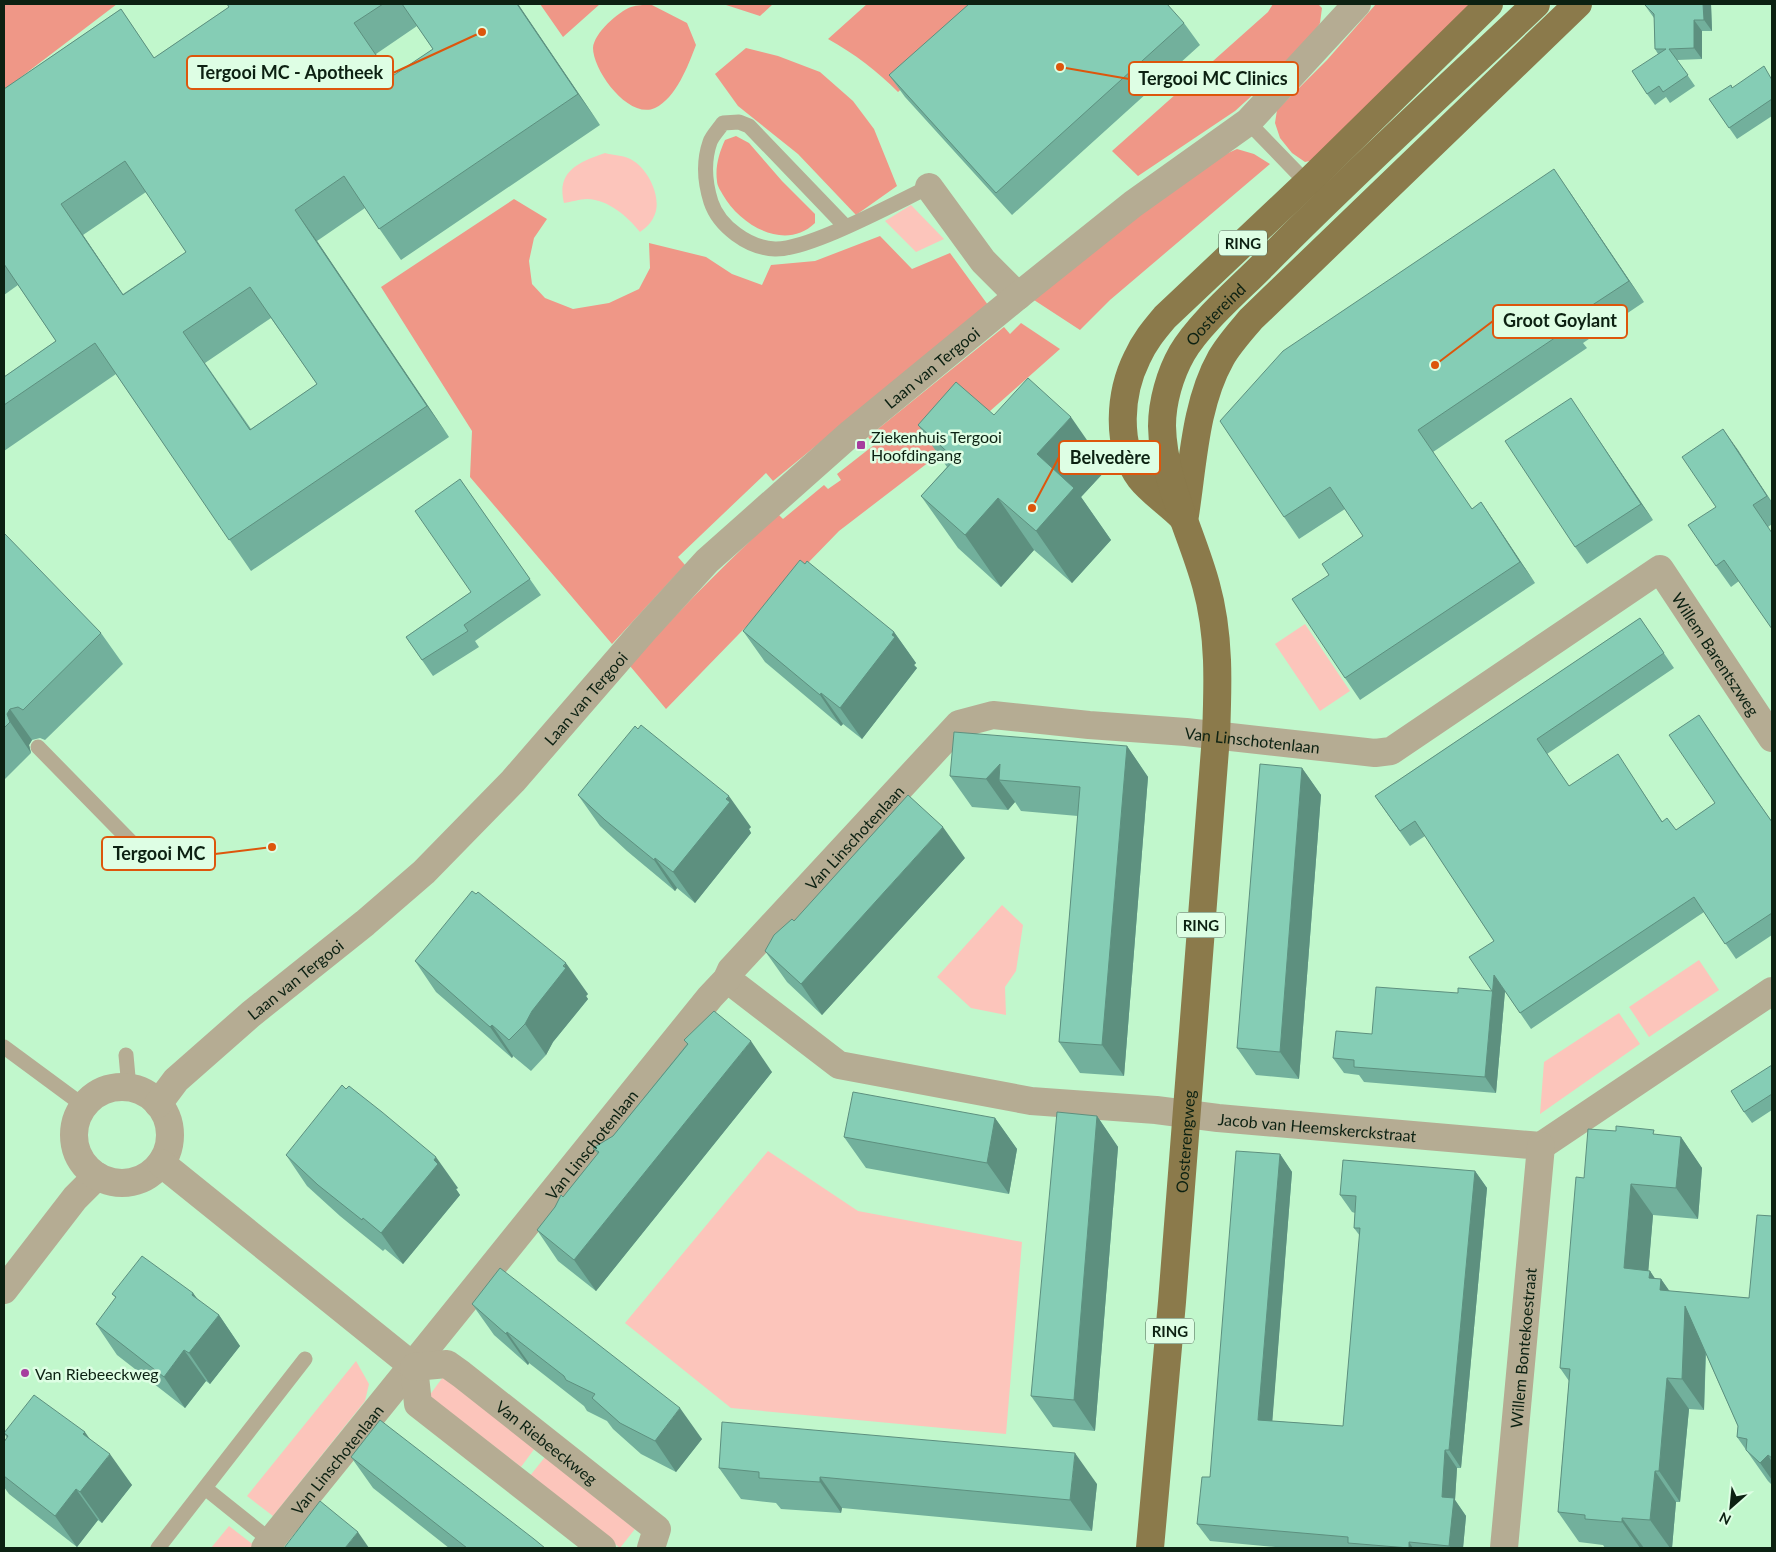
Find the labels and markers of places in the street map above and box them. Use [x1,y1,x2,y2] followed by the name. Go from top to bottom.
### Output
[187,56,393,89] callout: Tergooi MC - Apotheek
[1129,62,1298,95] callout: Tergooi MC Clinics
[1493,305,1627,338] callout: Groot Goylant
[871,427,1002,464] place label: Ziekenhuis Tergooi Hoofdingang
[855,439,867,451] marker: Ziekenhuis Tergooi Hoofdingang
[1059,441,1160,474] callout: Belvedère
[102,837,215,870] callout: Tergooi MC
[35,1364,159,1383] place label: Van Riebeeckweg
[19,1367,31,1379] marker: Van Riebeeckweg

